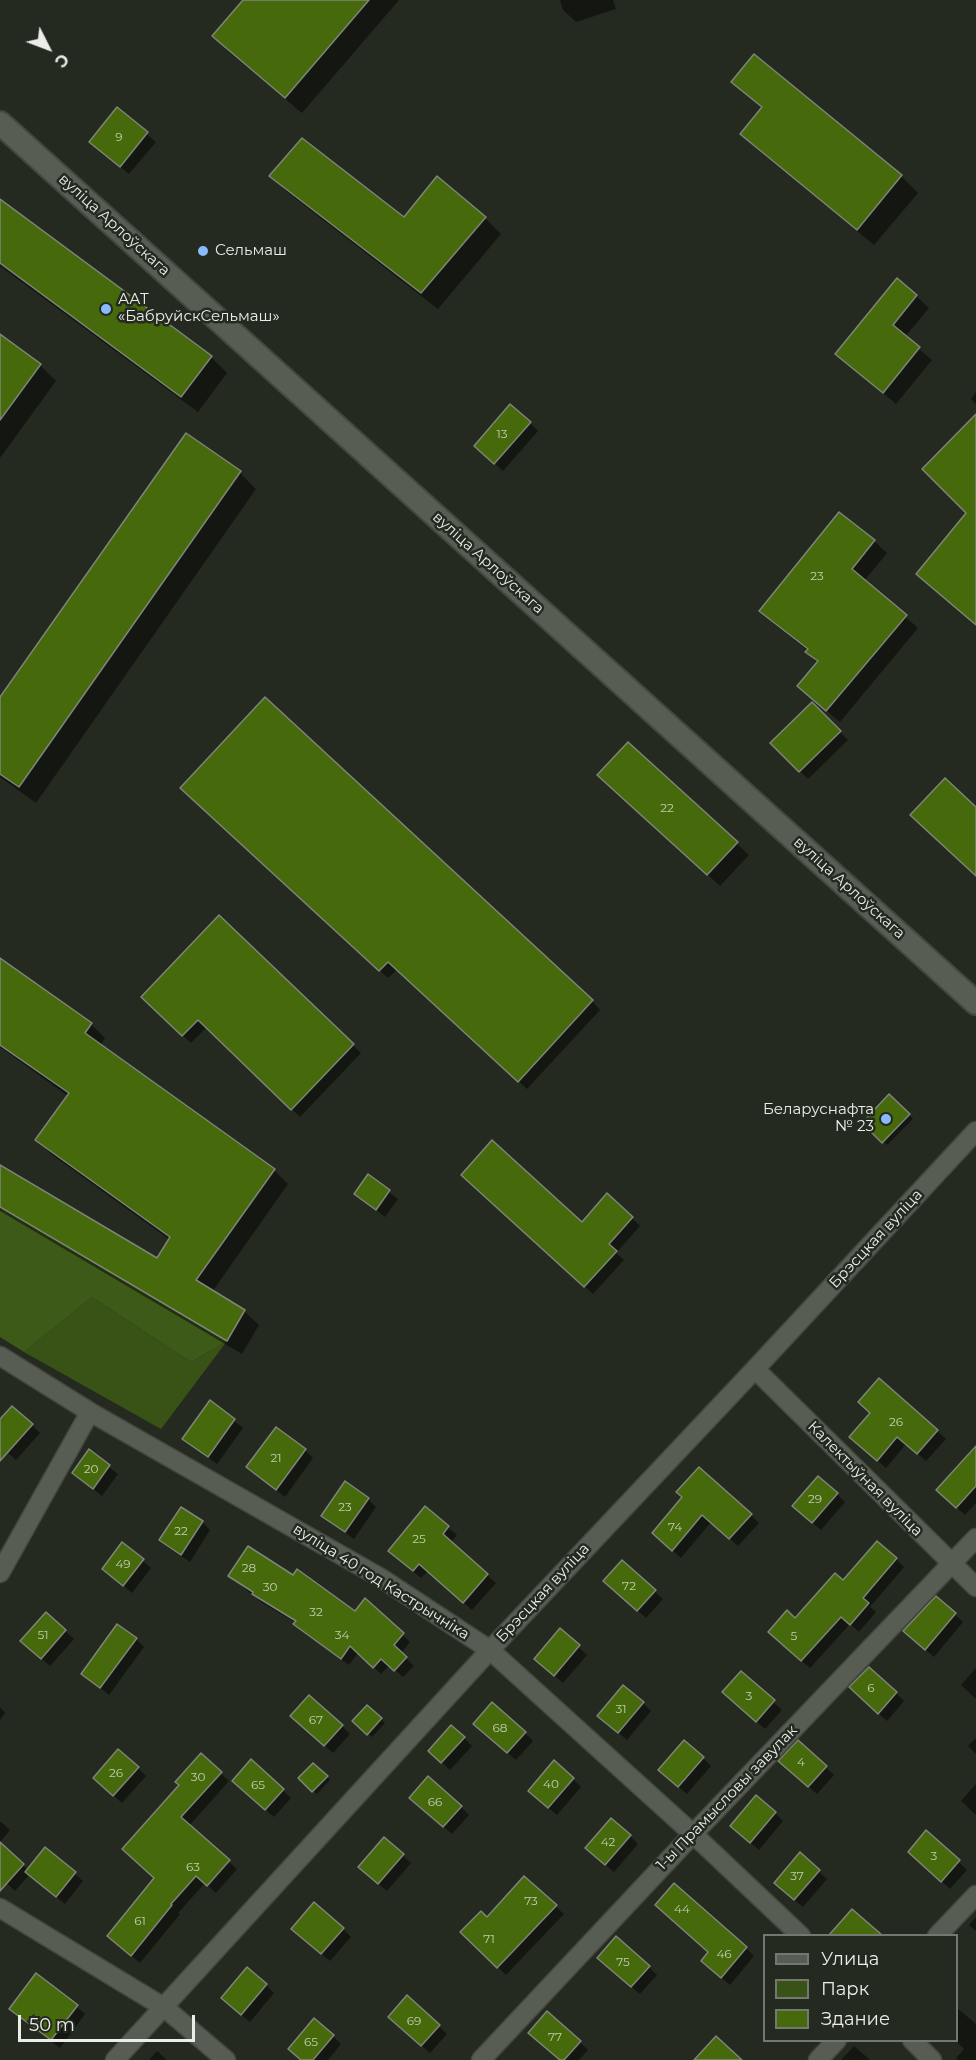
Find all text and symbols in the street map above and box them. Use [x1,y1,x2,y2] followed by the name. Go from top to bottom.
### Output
[18,18,78,78] north arrow
[51,50,73,71] text: С
[115,130,123,144] house number: 9
[55,170,173,280] street label: вуліца Арлоўскага
[215,242,287,260] place label: Сельмаш
[196,244,210,258] marker: Сельмаш
[118,291,280,326] place label: ААТ «БабруйскСельмаш»
[99,302,113,316] marker: ААТ «БабруйскСельмаш»
[496,427,508,441] house number: 13
[429,508,547,618] street label: вуліца Арлоўскага
[810,569,824,583] house number: 23
[660,801,674,815] house number: 22
[790,833,908,943] street label: вуліца Арлоўскага
[763,1101,874,1136] place label: Беларуснафта № 23
[879,1112,893,1126] marker: Беларуснафта № 23
[826,1186,926,1292] street label: Брэсцкая вуліца
[889,1415,903,1429] house number: 26
[804,1418,926,1540] street label: Калектыўная вуліца
[270,1451,282,1465] house number: 21
[84,1462,98,1476] house number: 20
[808,1492,822,1506] house number: 29
[338,1500,352,1514] house number: 23
[290,1520,472,1644] street label: вуліца 40 год Кастрычніка
[668,1520,682,1534] house number: 74
[174,1524,188,1538] house number: 22
[412,1532,426,1546] house number: 25
[493,1540,593,1646] street label: Брэсцкая вуліца
[115,1557,131,1571] house number: 49
[242,1561,256,1575] house number: 28
[622,1579,636,1593] house number: 72
[263,1580,277,1594] house number: 30
[309,1605,323,1619] house number: 32
[37,1628,49,1642] house number: 51
[335,1628,349,1642] house number: 34
[791,1629,797,1643] house number: 5
[867,1681,875,1695] house number: 6
[746,1689,752,1703] house number: 3
[615,1702,627,1716] house number: 31
[309,1713,323,1727] house number: 67
[493,1721,507,1735] house number: 68
[653,1722,801,1874] street label: 1-ы Прамысловы завулак
[797,1755,805,1769] house number: 4
[109,1766,123,1780] house number: 26
[191,1770,205,1784] house number: 30
[543,1777,559,1791] house number: 40
[251,1778,265,1792] house number: 65
[428,1795,442,1809] house number: 66
[601,1835,615,1849] house number: 42
[931,1849,937,1863] house number: 3
[186,1860,200,1874] house number: 63
[790,1869,804,1883] house number: 37
[524,1894,538,1908] house number: 73
[674,1902,690,1916] house number: 44
[134,1914,146,1928] house number: 61
[483,1932,495,1946] house number: 71
[763,1934,958,2042] legend
[716,1947,732,1961] house number: 46
[821,1948,879,1970] text: Улица
[616,1955,630,1969] house number: 75
[821,1978,869,2000] text: Парк
[21,2003,198,2041] scale bar
[821,2008,890,2030] text: Здание
[29,2014,75,2036] text: 50 m
[407,2014,421,2028] house number: 69
[548,2030,562,2044] house number: 77
[304,2035,318,2049] house number: 65

